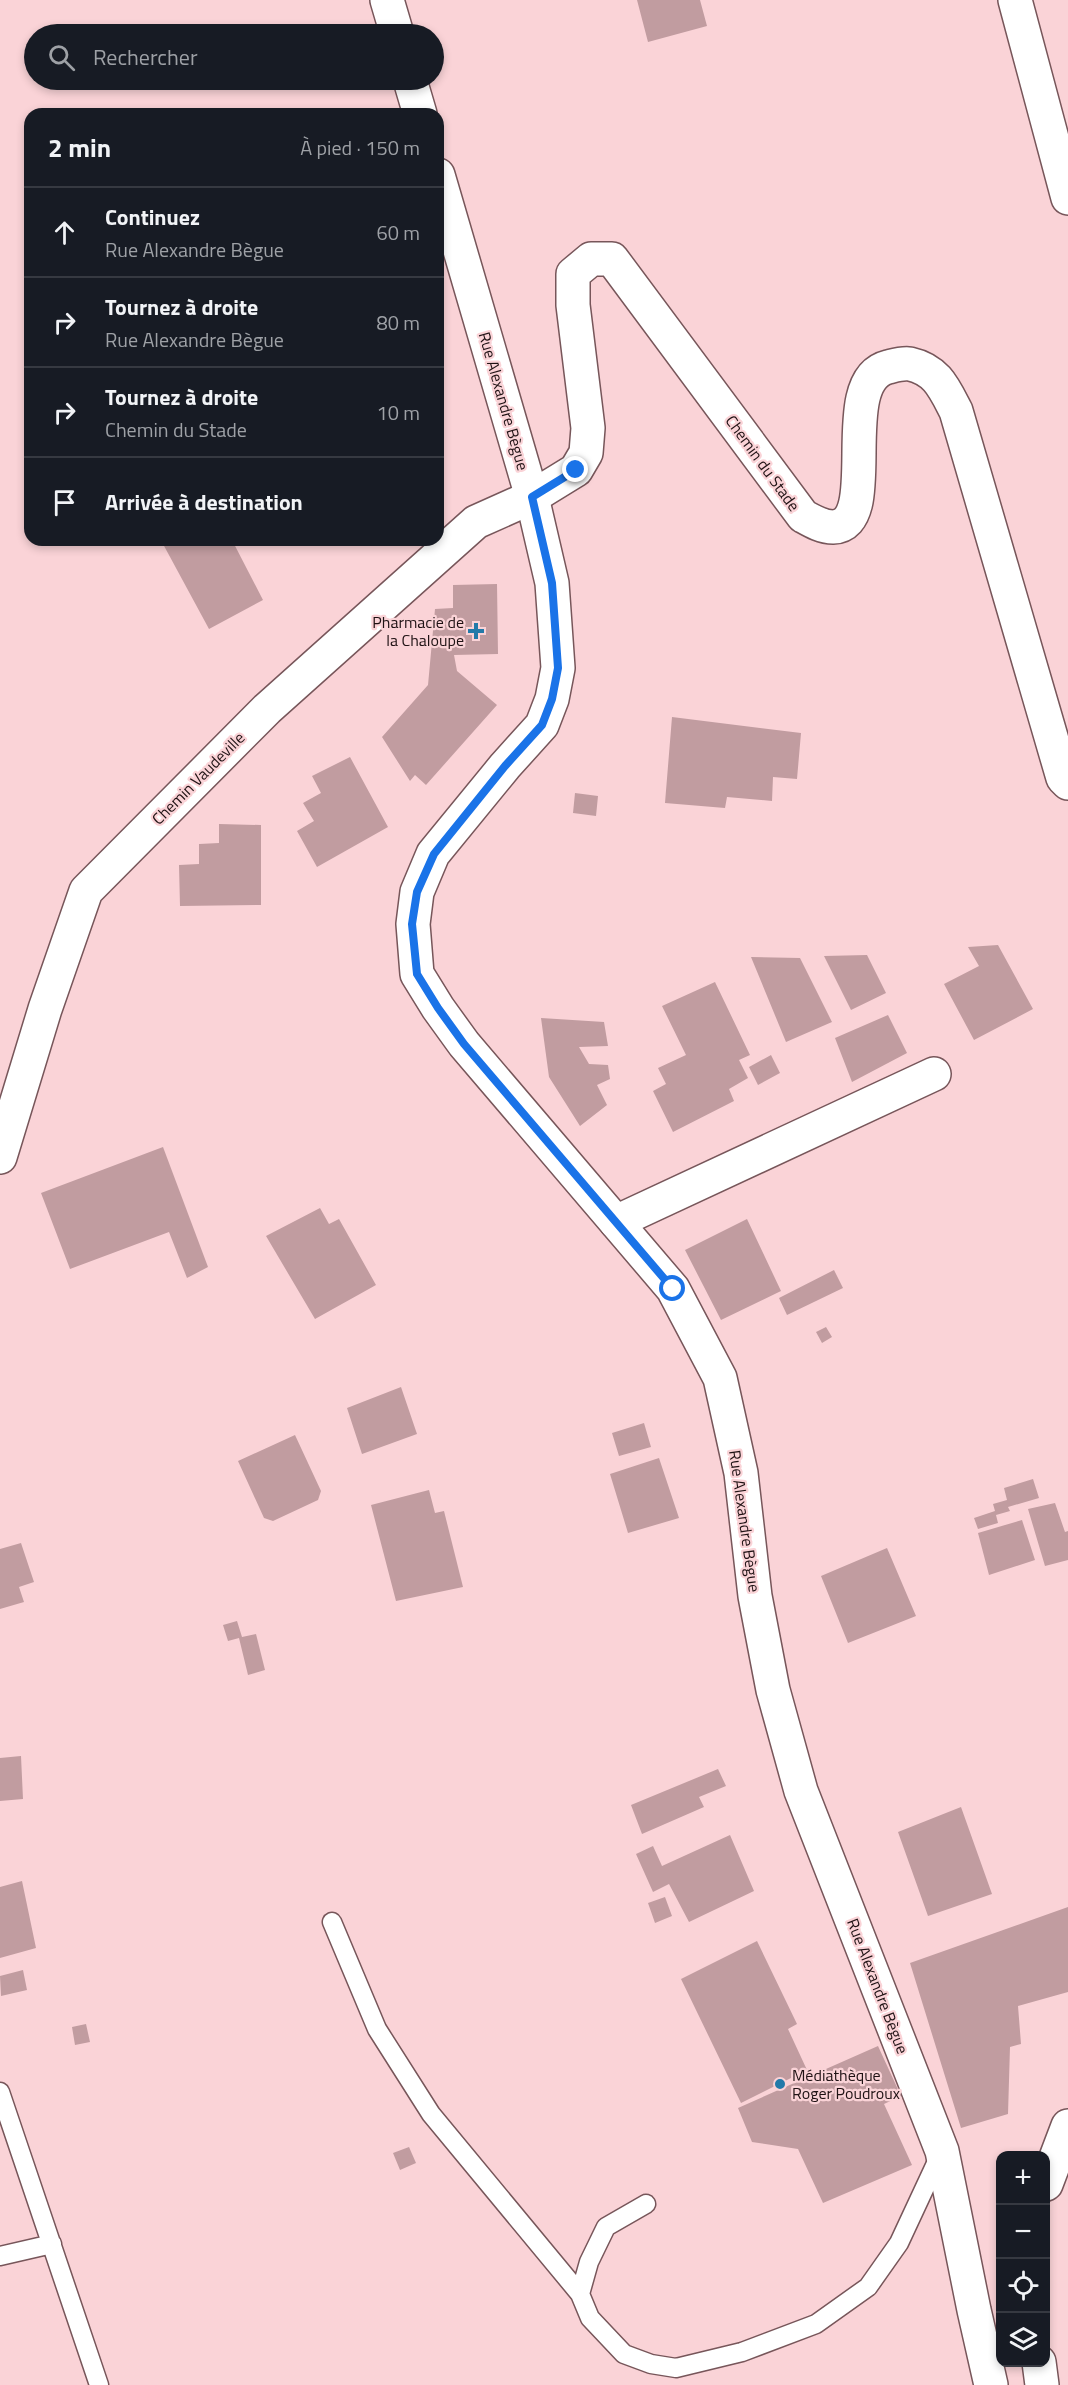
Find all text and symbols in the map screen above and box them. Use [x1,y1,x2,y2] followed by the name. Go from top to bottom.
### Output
[24,24,444,90] search box
[93,40,198,74] text: Rechercher
[45,41,78,74] icon: search
[48,128,111,167] text: 2 min
[300,132,420,163] text: À pied · 150 m
[105,200,200,234] text: Continuez
[48,216,81,249] icon: ahead
[376,217,420,248] text: 60 m
[105,234,284,265] text: Rue Alexandre Bègue
[105,290,258,324] text: Tournez à droite
[48,306,81,339] icon: right
[376,307,420,338] text: 80 m
[105,324,284,355] text: Rue Alexandre Bègue
[473,329,535,473] street label: Rue Alexandre Bègue
[105,380,258,414] text: Tournez à droite
[48,396,81,429] icon: right
[376,397,420,428] text: 10 m
[720,410,806,516] street label: Chemin du Stade
[105,414,247,445] text: Chemin du Stade
[562,456,588,482] route end
[105,485,303,519] text: Arrivée à destination
[48,486,81,519] icon: arrive
[372,610,464,652] place label: Pharmacie de la Chaloupe
[469,624,483,638] marker: Pharmacie de la Chaloupe
[146,726,250,830] street label: Chemin Vaudeville
[659,1275,685,1301] route start
[723,1448,767,1594] street label: Rue Alexandre Bègue
[841,1915,915,2057] street label: Rue Alexandre Bègue
[792,2063,900,2105] place label: Médiathèque Roger Poudroux
[773,2077,787,2091] marker: Médiathèque Roger Poudroux
[996,2151,1050,2367] map controls
[996,2151,1050,2205] button: +
[996,2205,1050,2259] button: −
[996,2259,1050,2313] button: locate
[996,2313,1050,2367] button: layers

